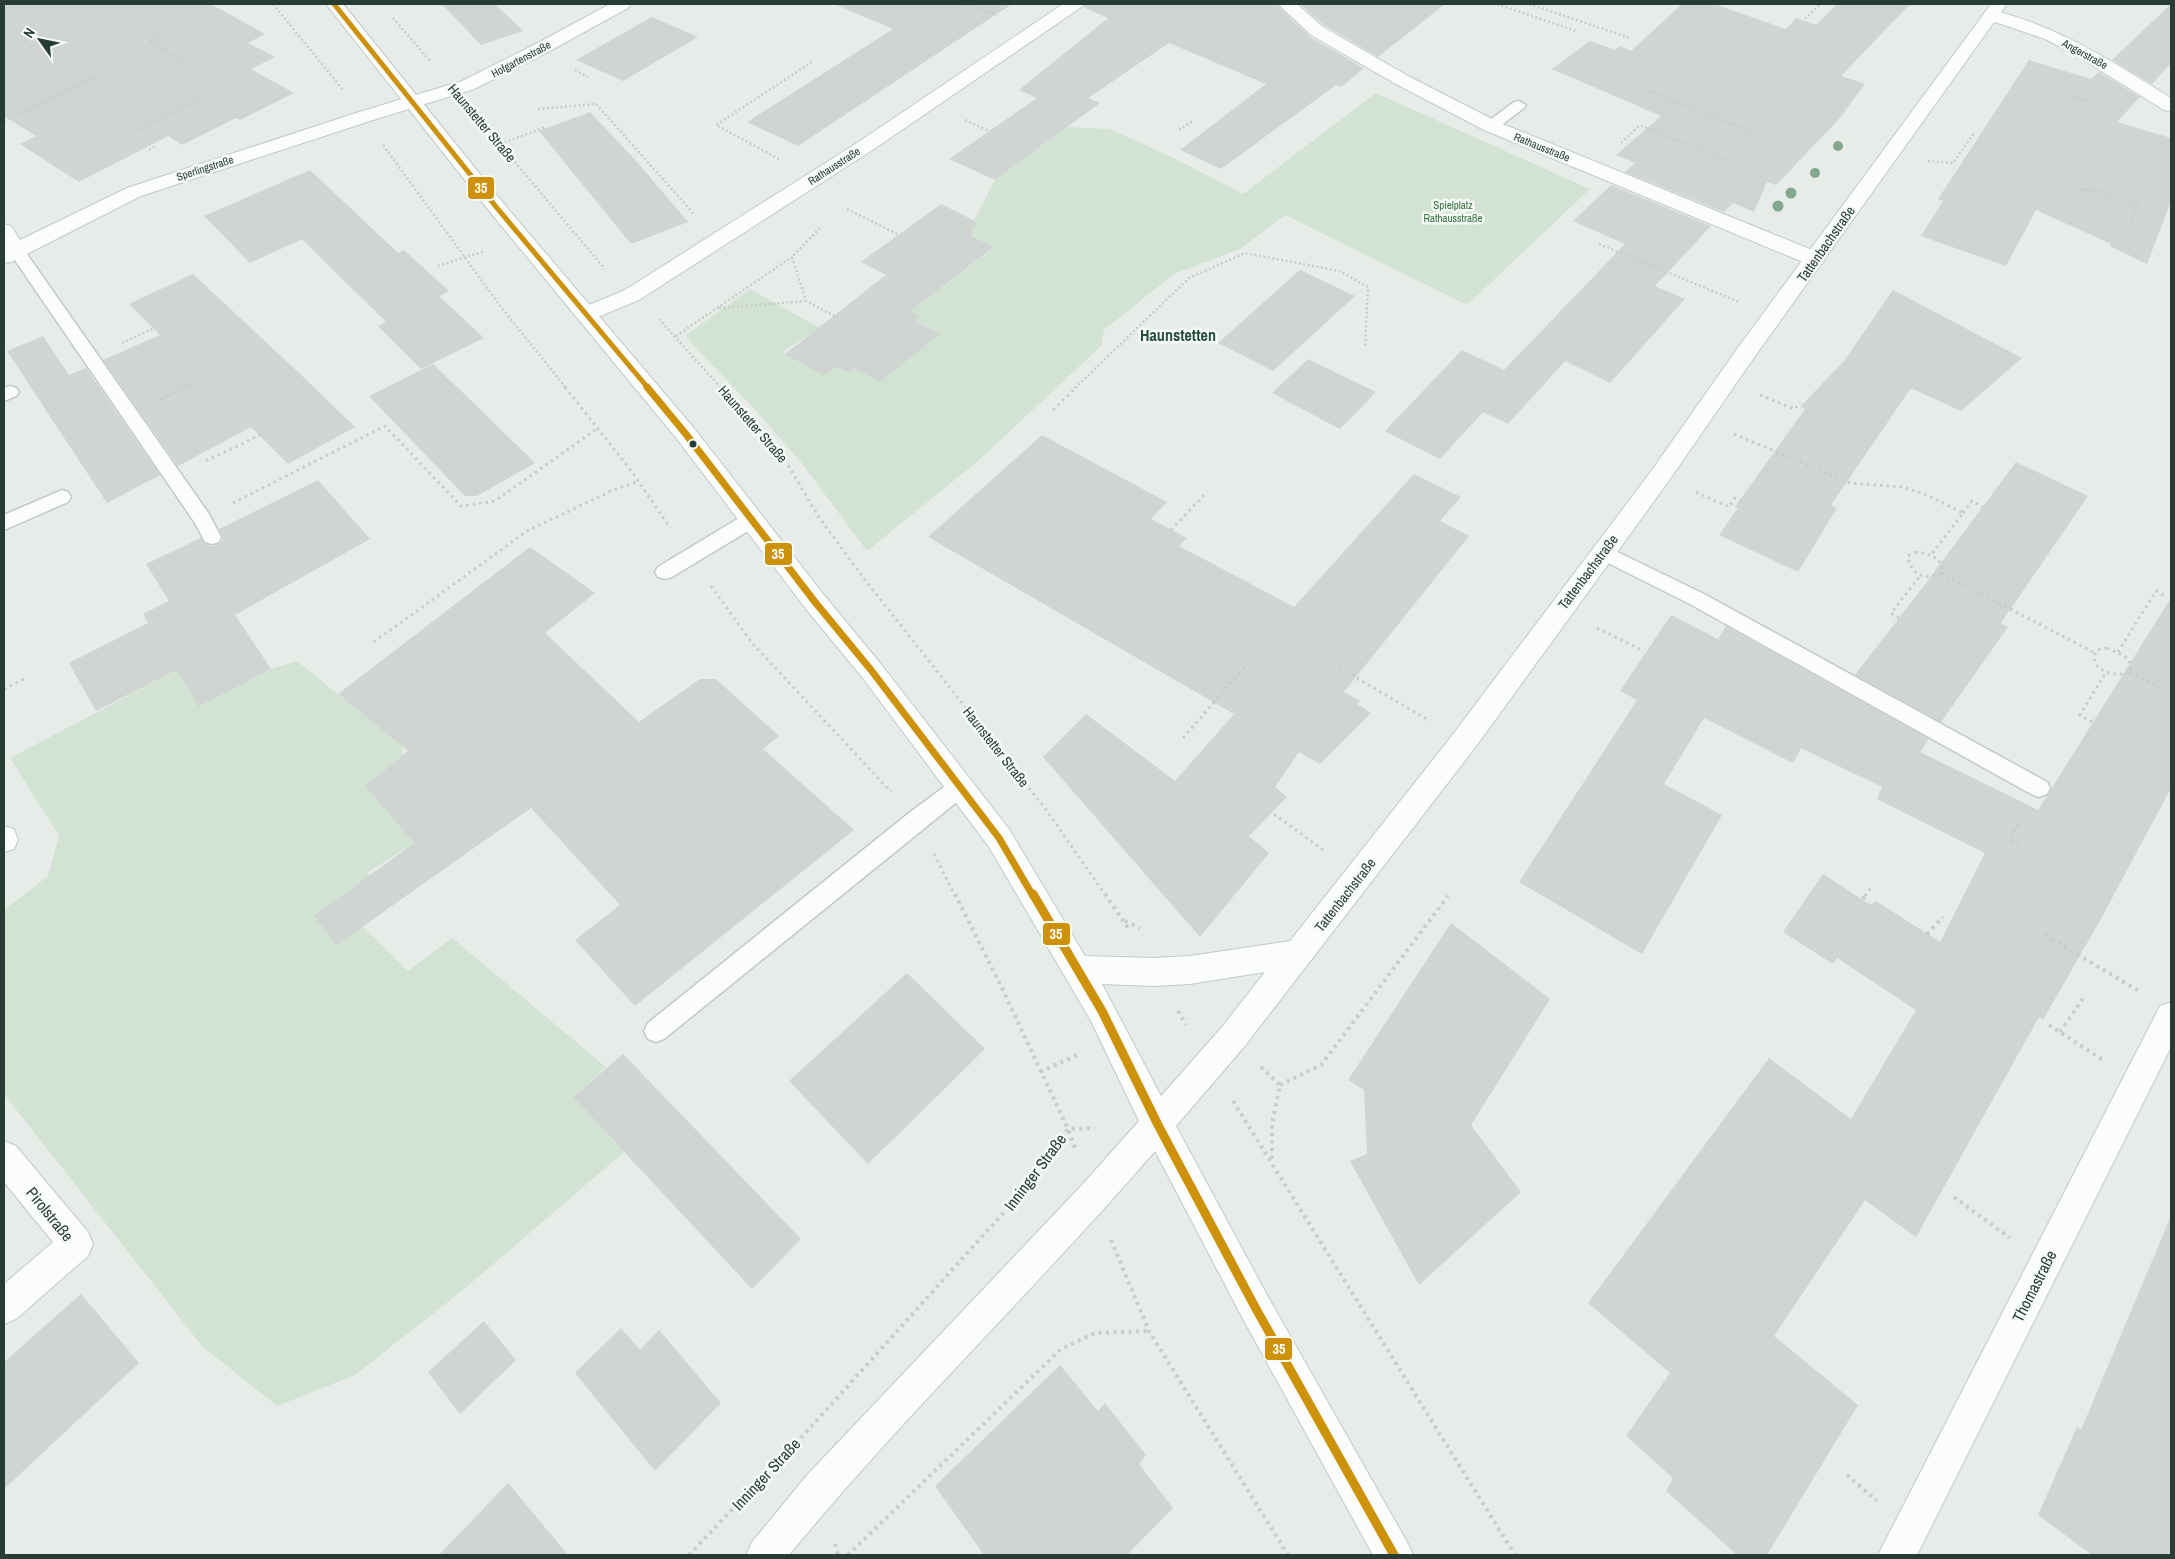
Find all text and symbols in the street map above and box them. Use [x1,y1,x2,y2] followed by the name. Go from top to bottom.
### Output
[15,15,65,65] north arrow
[19,25,39,41] text: N
[2059,35,2110,72] street label: Angerstraße
[489,38,553,80] street label: Hofgartenstraße
[444,80,520,166] street label: Haunstetter Straße
[1512,129,1572,165] street label: Rathausstraße
[805,144,863,188] street label: Rathausstraße
[175,152,235,184] street label: Sperlingstraße
[467,176,495,200] line badge: 35
[475,179,488,197] text: 35
[1423,198,1483,225] park label: Spielplatz Rathausstraße
[1793,202,1859,286] street label: Tattenbachstraße
[1140,324,1216,346] district label: Haunstetten
[714,381,792,467] street label: Haunstetter Straße
[688,439,698,449] unlabelled marker
[1554,531,1622,613] street label: Tattenbachstraße
[764,542,793,566] line badge: 35
[772,545,785,563] text: 35
[959,703,1033,791] street label: Haunstetter Straße
[1311,854,1379,936] street label: Tattenbachstraße
[1042,922,1071,946] line badge: 35
[1050,925,1063,943] text: 35
[999,1129,1071,1215] street label: Inninger Straße
[21,1182,79,1246] street label: Pirolstraße
[2006,1246,2062,1326] street label: Thomastraße
[1264,1337,1293,1361] line badge: 35
[1273,1340,1286,1358] text: 35
[727,1433,805,1515] street label: Inninger Straße

